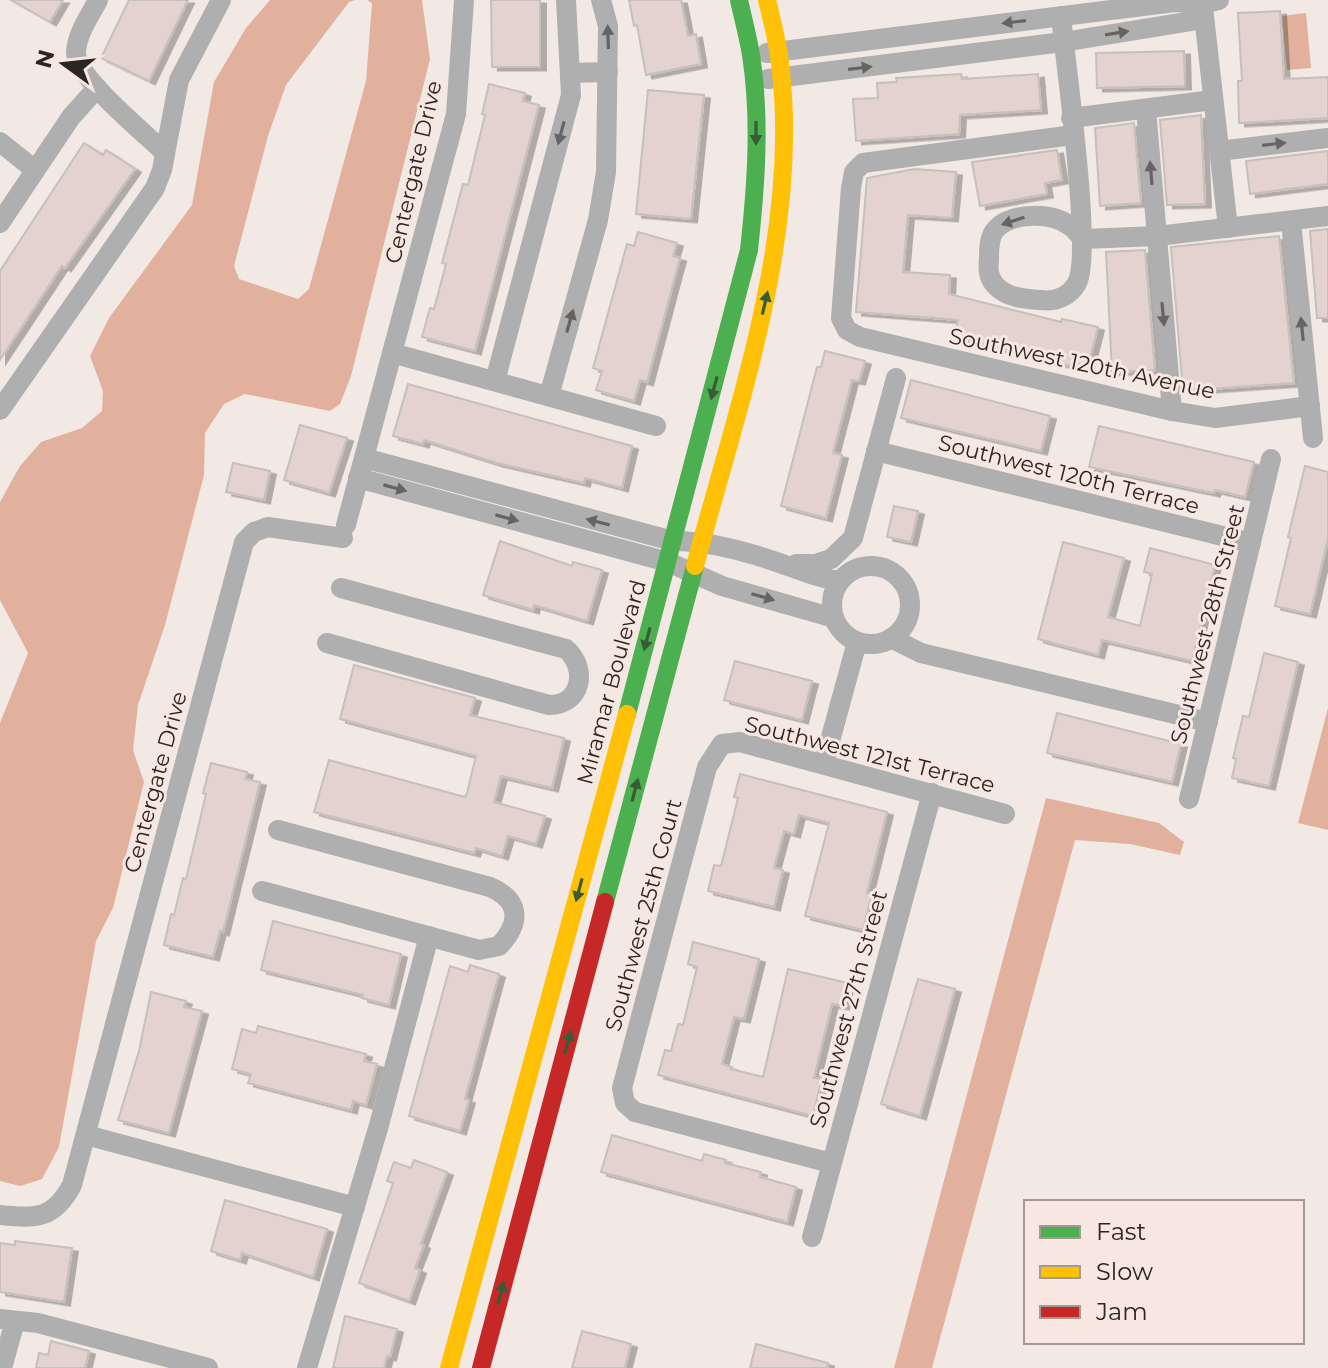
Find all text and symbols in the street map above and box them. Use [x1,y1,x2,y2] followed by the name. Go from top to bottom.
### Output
[1001,15,1026,28] one-way arrow
[24,24,104,104] north arrow
[601,24,614,49] one-way arrow
[1105,26,1130,39] one-way arrow
[30,47,61,71] text: N
[848,61,873,74] one-way arrow
[379,78,448,266] street label: Centergate Drive
[554,120,566,145] one-way arrow
[750,121,762,146] one-way arrow
[1262,138,1287,151] one-way arrow
[1144,160,1157,185] one-way arrow
[1001,216,1025,228] one-way arrow
[759,290,772,315] one-way arrow
[1157,302,1170,327] one-way arrow
[564,308,577,332] one-way arrow
[1295,316,1308,341] one-way arrow
[946,322,1217,405] street label: Southwest 120th Avenue
[707,375,719,400] one-way arrow
[936,429,1202,520] street label: Southwest 120th Terrace
[383,482,407,495] one-way arrow
[1165,501,1250,747] street label: Southwest 28th Street
[494,513,519,525] one-way arrow
[585,515,610,527] one-way arrow
[571,577,652,787] street label: Miramar Boulevard
[750,592,775,604] one-way arrow
[640,628,653,652] one-way arrow
[118,688,193,876] street label: Centergate Drive
[742,710,998,799] street label: Southwest 121st Terrace
[630,778,642,803] one-way arrow
[599,796,688,1034] street label: Southwest 25th Court
[572,878,585,902] one-way arrow
[804,887,893,1131] street label: Southwest 27th Street
[563,1029,575,1054] one-way arrow
[1024,1200,1304,1344] legend
[1096,1217,1147,1246] text: Fast
[1096,1257,1153,1286] text: Slow
[495,1280,508,1304] one-way arrow
[1095,1297,1148,1326] text: Jam

